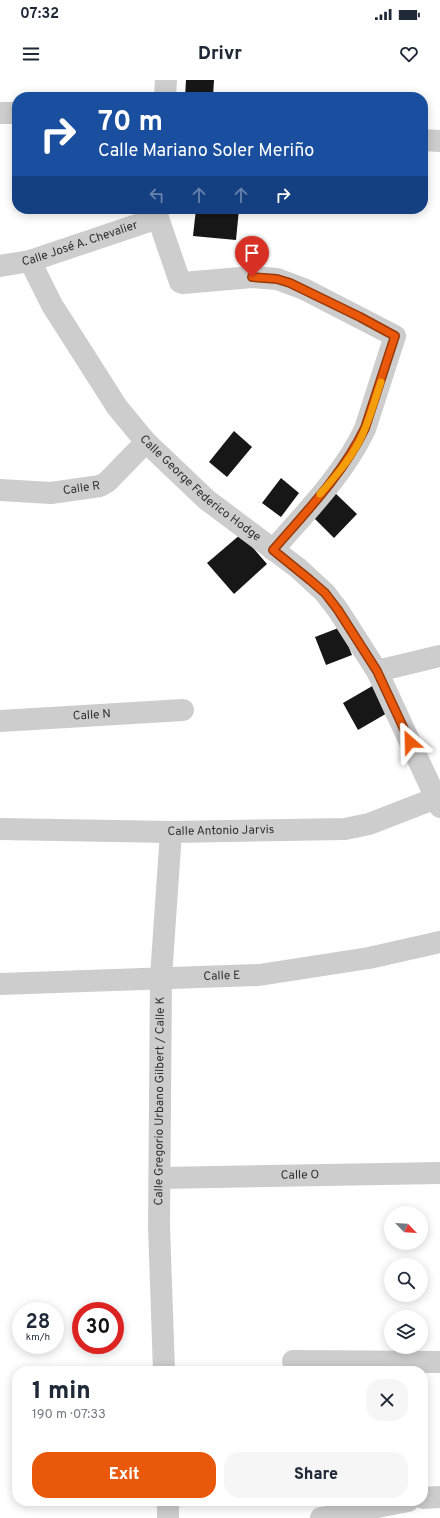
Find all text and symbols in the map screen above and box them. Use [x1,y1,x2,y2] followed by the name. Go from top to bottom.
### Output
[20,5,59,24] text: 07:32
[20,43,42,65] icon: menu
[198,43,242,66] text: Drivr
[398,43,420,65] icon: heart
[98,105,163,141] text: 70 m
[32,108,84,160] icon: right
[98,140,314,163] text: Calle Mariano Soler Meriño
[146,184,168,206] icon: left
[188,184,210,206] icon: ahead
[230,184,252,206] icon: ahead
[272,184,294,206] icon: right
[21,217,140,270] street label: Calle José A. Chevalier
[235,236,269,277] pin
[241,242,263,264] icon: arrive
[136,432,264,545] street label: Calle George Federico Hodge
[62,478,101,499] street label: Calle R
[72,706,111,725] street label: Calle N
[389,721,431,763] position arrow
[167,822,275,840] street label: Calle Antonio Jarvis
[203,968,241,985] street label: Calle E
[151,997,169,1206] street label: Calle Gregorio Urbano Gilbert / Calle K
[281,1167,319,1184] street label: Calle O
[384,1206,428,1250] north arrow
[384,1206,428,1354] map controls
[384,1258,428,1302] button: search
[72,1302,124,1354] speed limit sign: 30
[26,1310,50,1336] text: 28
[384,1310,428,1354] button: layers
[26,1331,50,1344] text: km/h
[32,1377,91,1407] text: 1 min
[366,1379,408,1421] button: close
[32,1407,106,1423] text: 190 m · 07:33
[32,1452,216,1498] button: Exit
[224,1452,408,1498] button: Share

